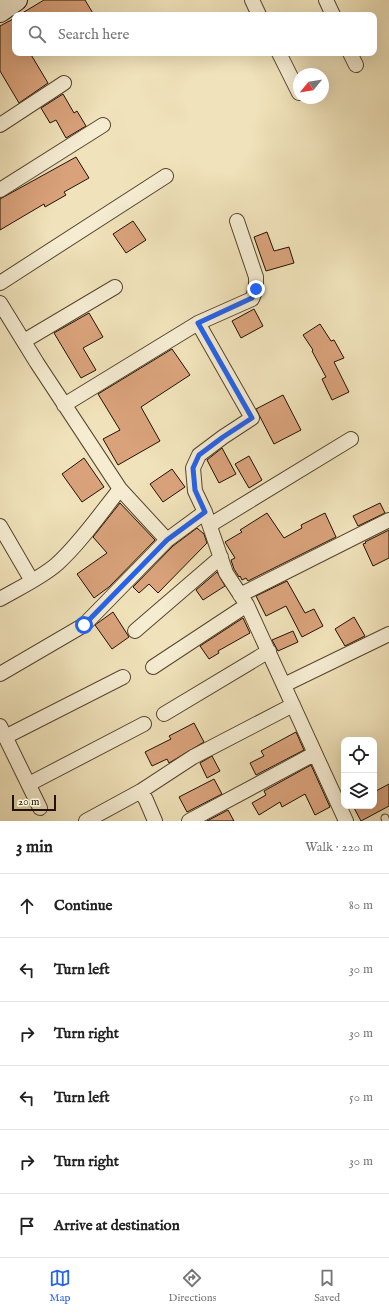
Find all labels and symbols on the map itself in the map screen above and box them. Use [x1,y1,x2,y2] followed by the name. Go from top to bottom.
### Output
[293,68,329,104] north arrow
[247,280,265,298] route end
[75,616,93,634] route start
[12,793,56,812] scale bar

